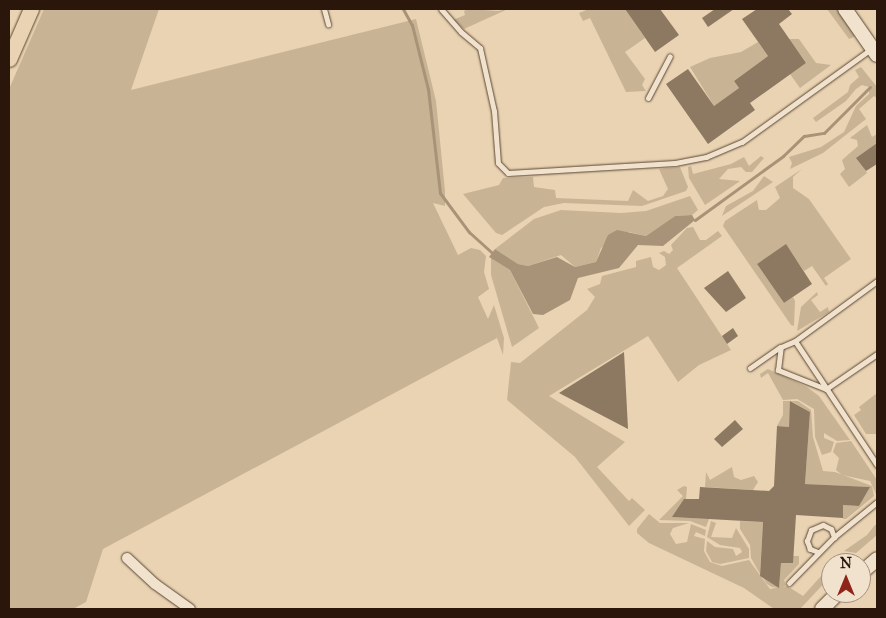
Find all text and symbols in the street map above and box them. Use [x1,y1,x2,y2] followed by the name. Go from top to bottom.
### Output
[821,553,871,603] north arrow
[840,555,852,572] text: N

